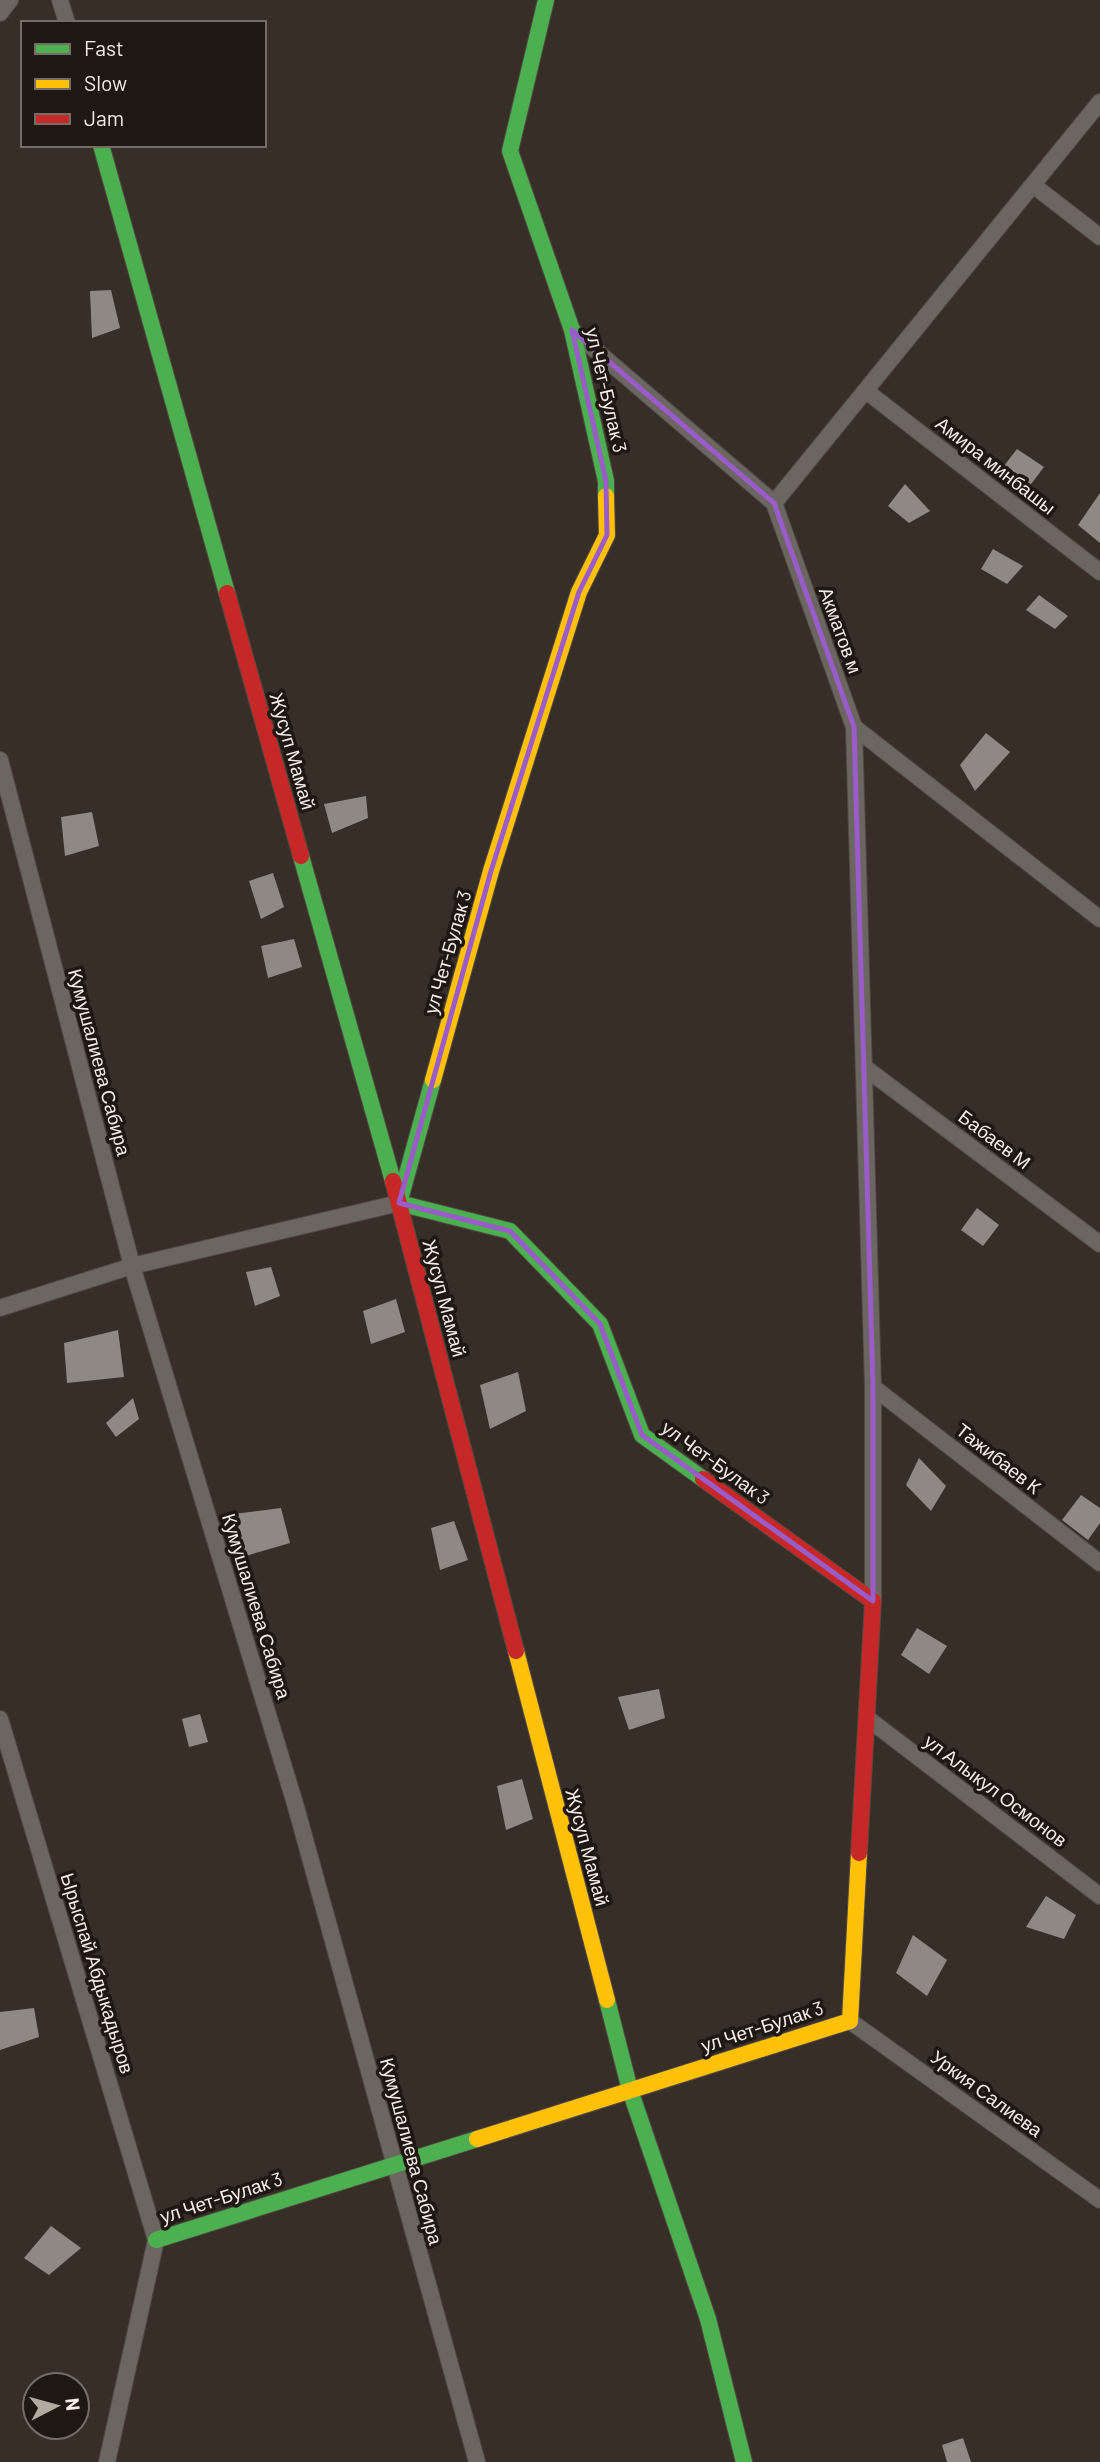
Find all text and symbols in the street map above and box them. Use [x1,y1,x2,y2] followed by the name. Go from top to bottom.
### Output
[21,21,266,147] legend
[84,35,124,60] text: Fast
[84,70,127,95] text: Slow
[84,105,124,130] text: Jam
[581,325,633,455] street label: ул Чет-Булак 3
[932,411,1060,519] street label: Амира минбашы
[815,584,867,676] street label: Акматов м
[265,690,321,812] street label: Жусуп Мамай
[418,888,476,1016] street label: ул Чет-Булак 3
[64,966,136,1158] street label: Кумушалиева Сабира
[954,1104,1036,1174] street label: Бабаев М
[418,1237,472,1359] street label: Жусуп Мамай
[658,1415,774,1509] street label: ул Чет-Булак 3
[952,1418,1046,1498] street label: Тажибаев К
[218,1511,296,1702] street label: Кумушалиева Сабира
[920,1729,1072,1851] street label: ул Алыкул Осмонов
[561,1786,615,1908] street label: Жусуп Мамай
[57,1870,139,2076] street label: Ырыспай Абдыкадыров
[698,1995,826,2057] street label: ул Чет-Булак 3
[927,2045,1048,2141] street label: Уркия Салиева
[376,2055,448,2247] street label: Кумушалиева Сабира
[157,2166,285,2228] street label: ул Чет-Булак 3
[21,2371,91,2441] north arrow
[61,2397,86,2412] text: N

